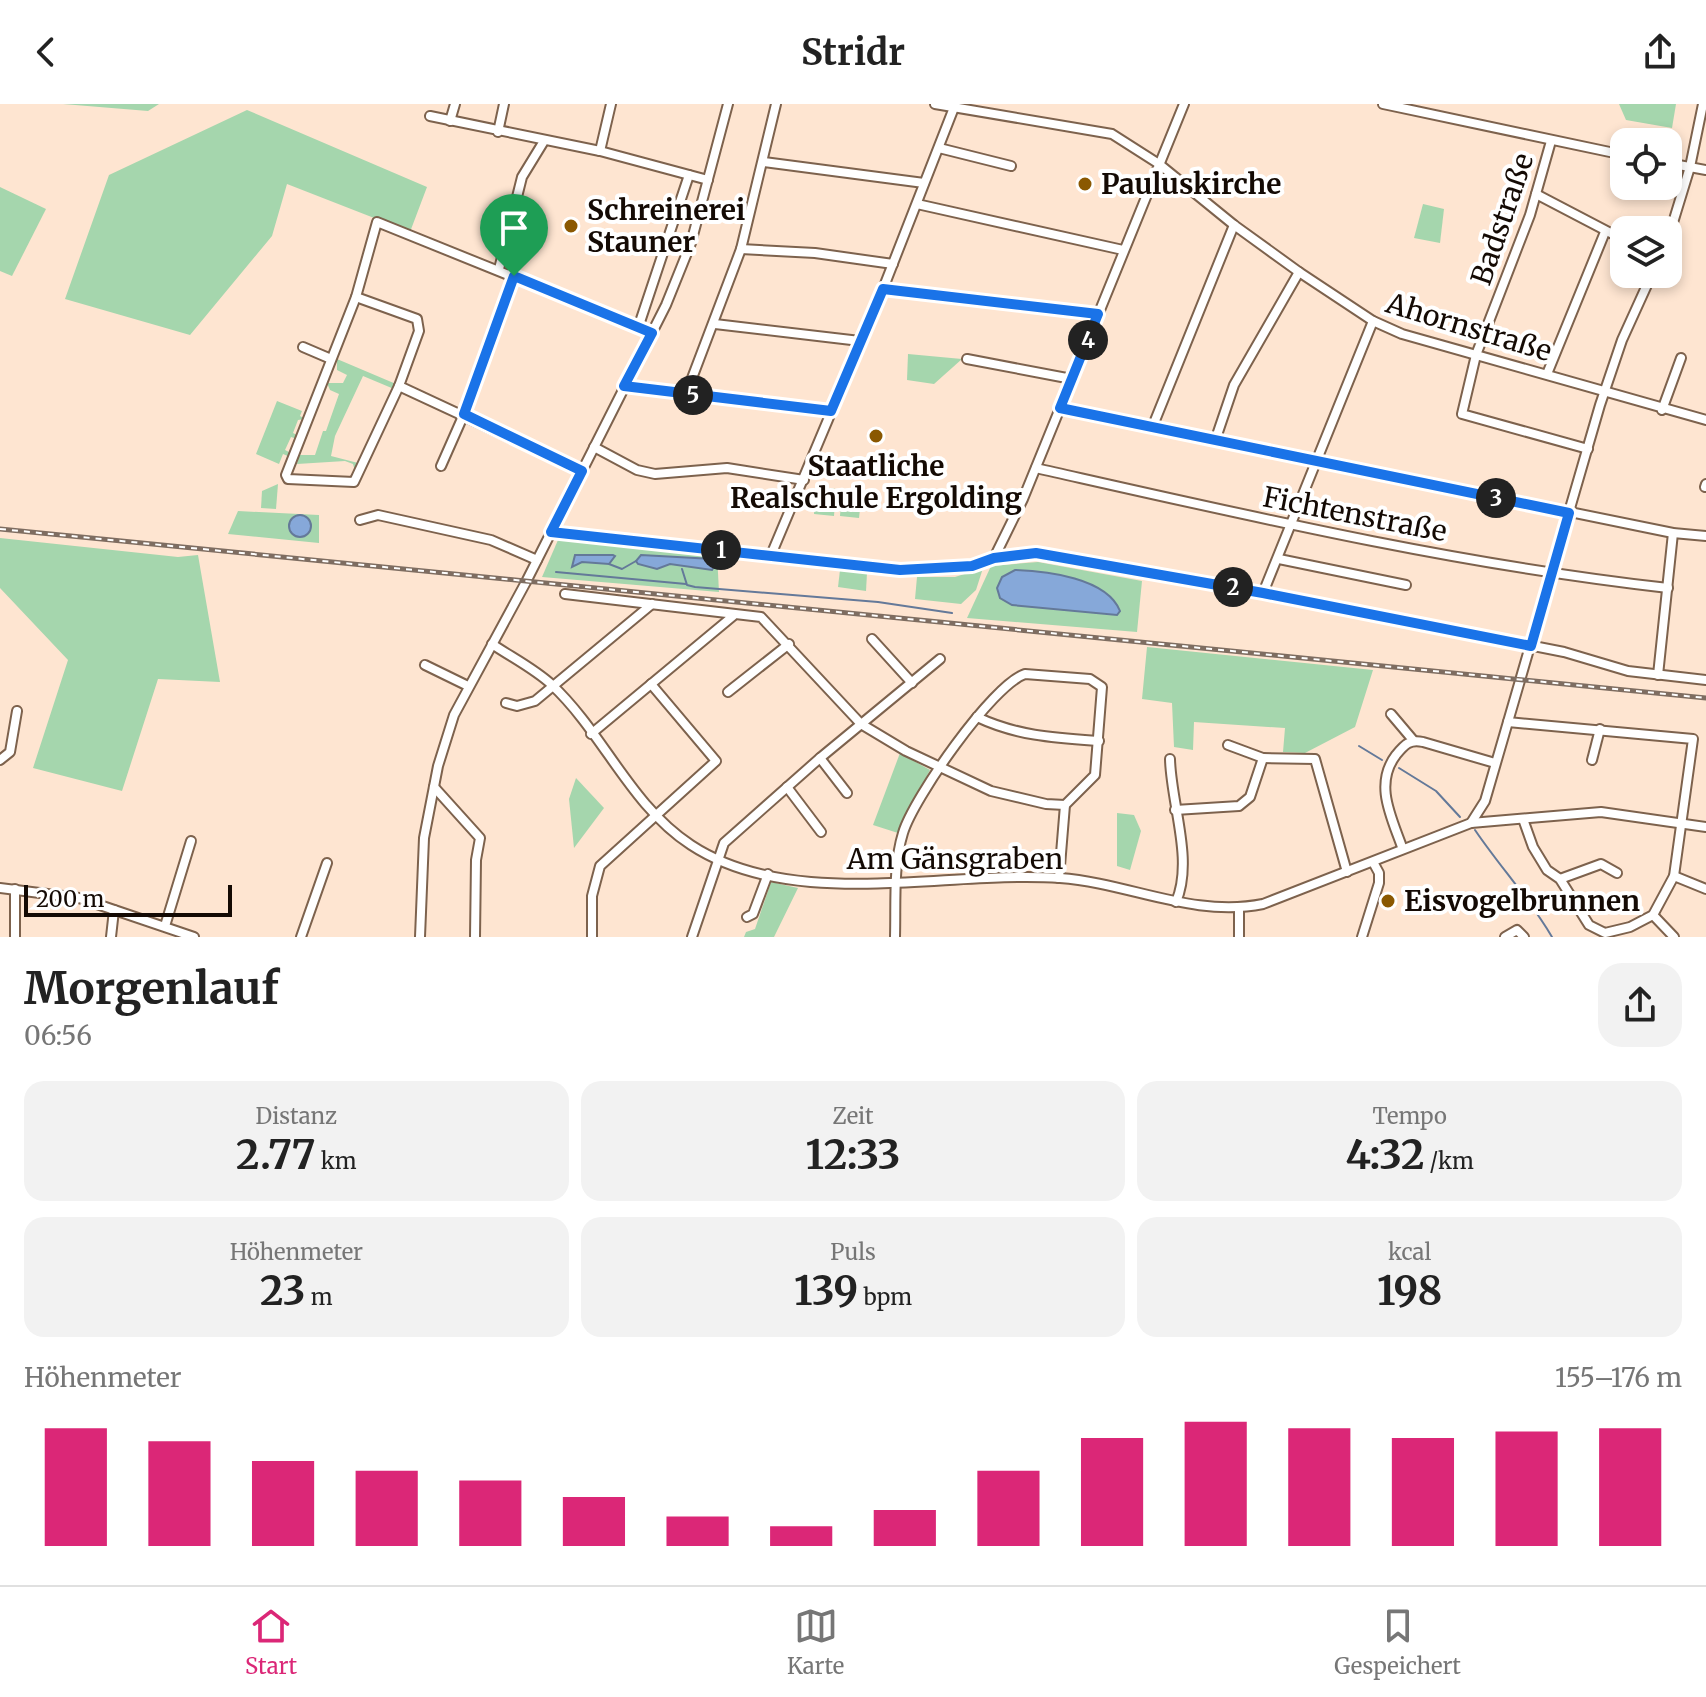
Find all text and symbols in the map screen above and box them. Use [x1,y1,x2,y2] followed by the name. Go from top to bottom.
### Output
[24,30,68,74] icon: back
[801,30,905,75] text: Stridr
[1638,30,1682,74] icon: share
[1610,128,1682,288] map controls
[1610,128,1682,200] button: locate
[1463,148,1541,290] street label: Badstraße
[1101,166,1281,202] place label: Pauluskirche
[1076,175,1094,193] marker: Pauluskirche
[587,192,745,260] place label: Schreinerei Stauner
[480,194,548,276] pin
[492,206,536,250] icon: arrive
[1610,216,1682,288] button: layers
[562,217,580,235] marker: Schreinerei Stauner
[1381,284,1556,369] street label: Ahornstraße
[1068,320,1108,360] pin: 4
[1081,326,1095,354] text: 4
[673,375,713,415] pin: 5
[687,381,699,409] text: 5
[867,427,885,445] marker: Staatliche Realschule Ergolding
[730,448,1023,516] place label: Staatliche Realschule Ergolding
[1476,478,1516,518] pin: 3
[1260,479,1450,549] street label: Fichtenstraße
[1490,484,1502,512] text: 3
[701,530,741,570] pin: 1
[716,536,726,564] text: 1
[1213,567,1253,607] pin: 2
[1227,573,1239,601] text: 2
[846,841,1063,877] street label: Am Gänsgraben
[24,881,232,917] scale bar
[1404,883,1640,919] place label: Eisvogelbrunnen
[36,885,104,913] text: 200 m
[1379,892,1397,910] marker: Eisvogelbrunnen
[24,961,279,1016] text: Morgenlauf
[1598,963,1682,1047] button: share
[24,1019,92,1052] text: 06:56
[256,1102,337,1130] text: Distanz
[832,1102,874,1130] text: Zeit
[1372,1102,1447,1130] text: Tempo
[236,1130,315,1180] text: 2.77
[806,1130,900,1180] text: 12:33
[1345,1130,1424,1180] text: 4:32
[315,1147,357,1175] text: km
[1424,1147,1474,1175] text: /km
[230,1238,363,1266] text: Höhenmeter
[830,1238,876,1266] text: Puls
[1388,1238,1431,1266] text: kcal
[260,1266,306,1316] text: 23
[794,1266,858,1316] text: 139
[1377,1266,1442,1316] text: 198
[306,1283,333,1311] text: m
[858,1283,912,1311] text: bpm
[24,1361,182,1394] text: Höhenmeter
[1555,1361,1682,1394] text: 155–176 m
[245,1604,297,1680] tab: Start
[787,1604,844,1680] tab: Karte
[1334,1604,1461,1680] tab: Gespeichert

